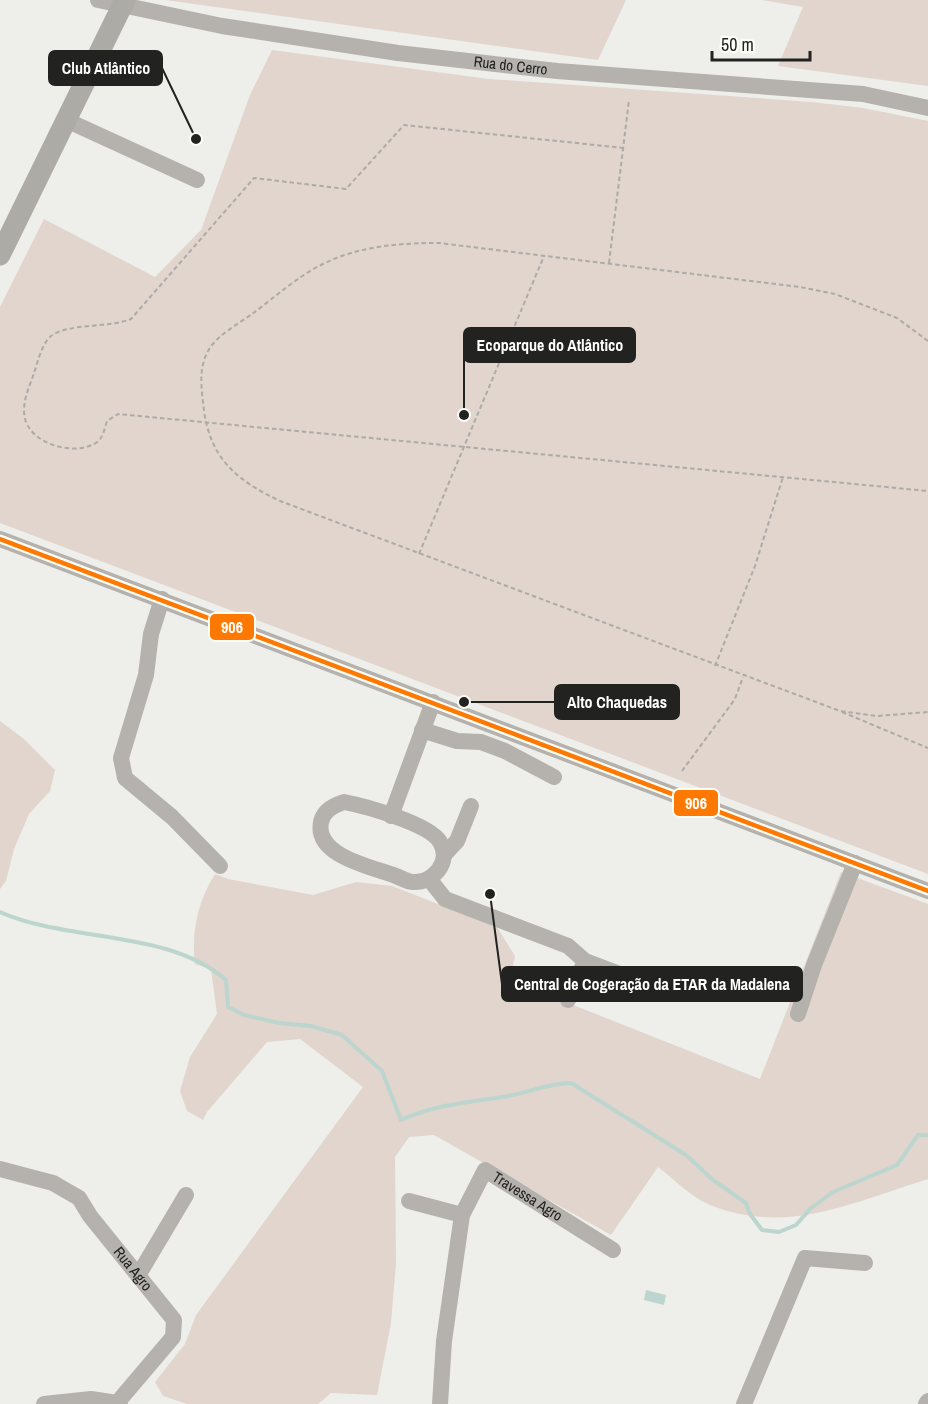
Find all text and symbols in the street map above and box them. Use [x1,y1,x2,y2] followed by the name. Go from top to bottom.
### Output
[712,24,810,62] scale bar
[721,32,754,57] text: 50 m
[49,51,162,85] callout: Club Atlântico
[473,51,549,80] street label: Rua do Cerro
[62,57,150,79] text: Club Atlântico
[464,328,635,362] callout: Ecoparque do Atlântico
[477,334,623,356] text: Ecoparque do Atlântico
[209,613,255,641] line badge: 906
[221,616,243,638] text: 906
[555,685,679,719] callout: Alto Chaquedas
[567,691,667,713] text: Alto Chaquedas
[673,789,719,817] line badge: 906
[685,792,707,814] text: 906
[502,967,802,1001] callout: Central de Cogeração da ETAR da Madalena
[514,973,790,995] text: Central de Cogeração da ETAR da Madalena
[489,1166,567,1226] street label: Travessa Agro
[109,1242,158,1295] street label: Rua Agro

